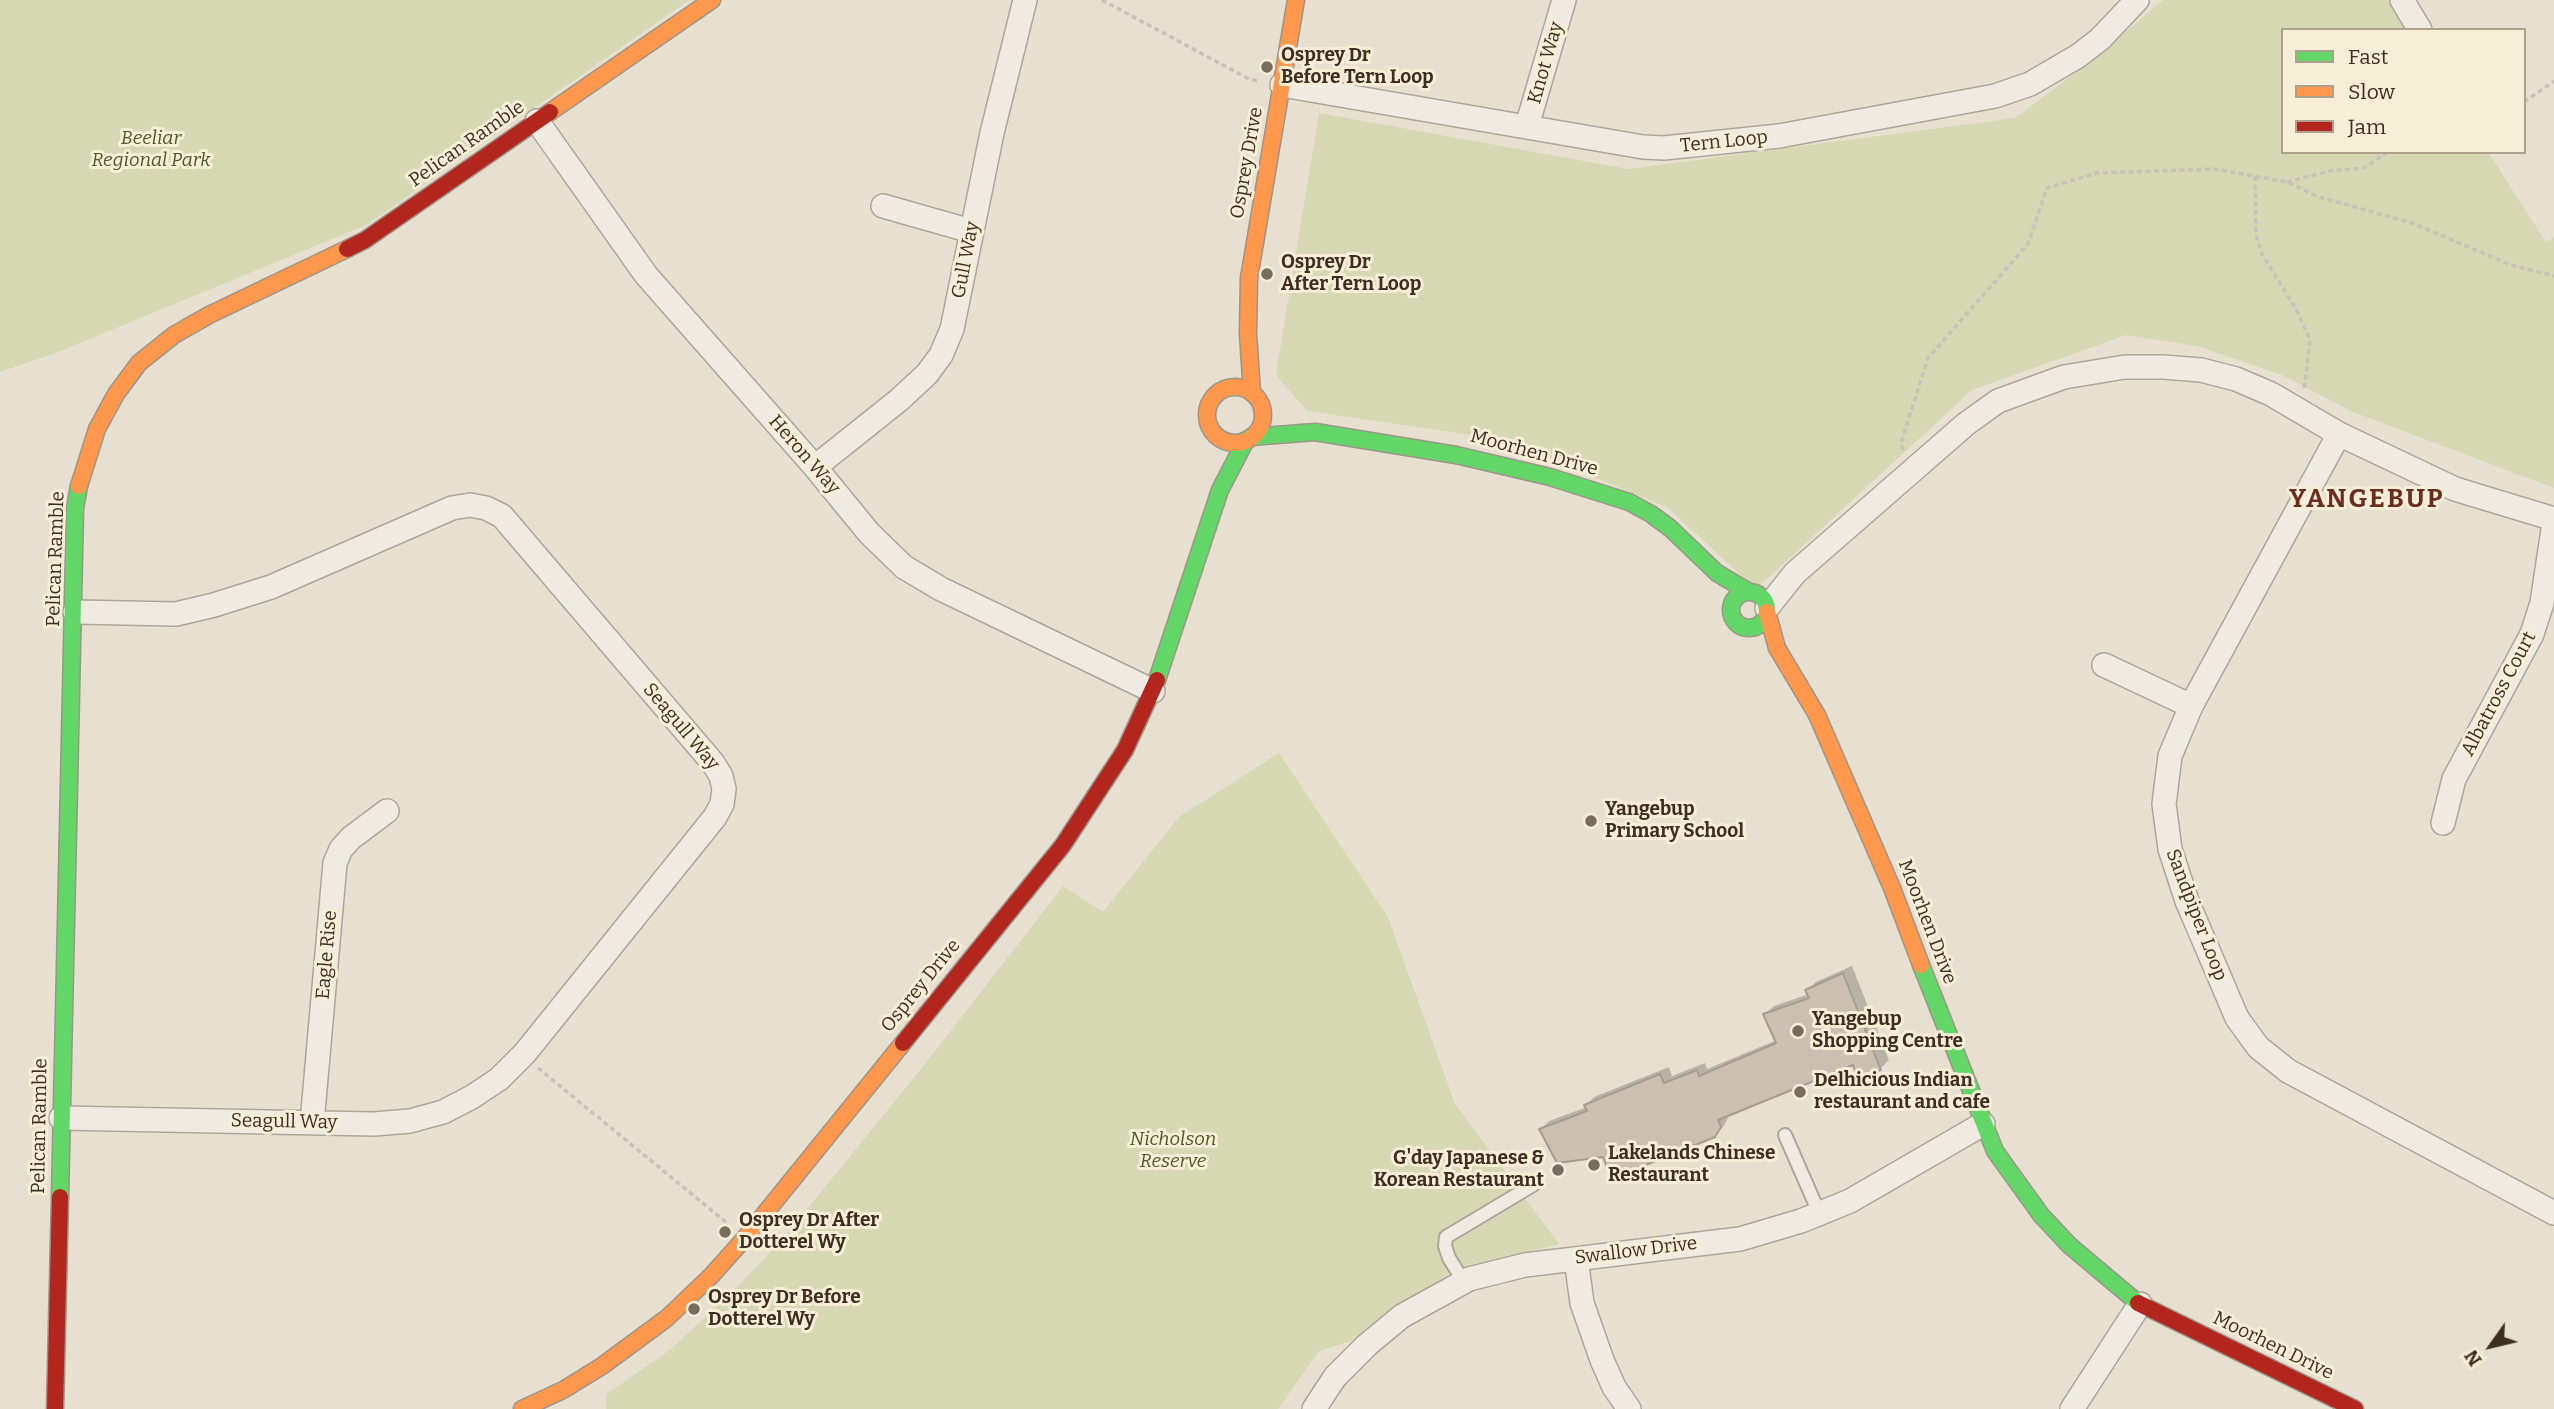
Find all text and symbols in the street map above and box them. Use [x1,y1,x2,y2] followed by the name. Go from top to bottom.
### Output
[1523,19,1569,107] street label: Knot Way
[2281,28,2526,154] legend
[2348,44,2388,70] text: Fast
[1281,45,1434,89] place label: Osprey Dr Before Tern Loop
[1259,59,1275,75] marker: Osprey Dr Before Tern Loop
[2348,79,2395,105] text: Slow
[405,96,529,192] street label: Pelican Ramble
[1226,105,1268,221] street label: Osprey Drive
[2348,114,2386,140] text: Jam
[1679,126,1769,158] street label: Tern Loop
[91,128,211,172] park label: Beeliar Regional Park
[947,220,985,300] street label: Gull Way
[1281,252,1421,296] place label: Osprey Dr After Tern Loop
[1259,266,1275,282] marker: Osprey Dr After Tern Loop
[763,411,845,499] street label: Heron Way
[1468,425,1600,481] street label: Moorhen Drive
[2290,484,2444,516] district label: YANGEBUP
[42,491,70,627] street label: Pelican Ramble
[2457,628,2541,760] street label: Albatross Court
[638,679,724,775] street label: Seagull Way
[1605,799,1744,843] place label: Yangebup Primary School
[1583,813,1599,829] marker: Yangebup Primary School
[2160,846,2232,984] street label: Sandpiper Loop
[1893,857,1961,987] street label: Moorhen Drive
[312,910,342,1000] street label: Eagle Rise
[877,935,965,1037] street label: Osprey Drive
[1812,1009,1963,1053] place label: Yangebup Shopping Centre
[1790,1023,1806,1039] marker: Yangebup Shopping Centre
[27,1058,53,1194] street label: Pelican Ramble
[1814,1070,1990,1114] place label: Delhicious Indian restaurant and cafe
[1792,1084,1808,1100] marker: Delhicious Indian restaurant and cafe
[230,1110,338,1134] street label: Seagull Way
[1130,1129,1216,1173] park label: Nicholson Reserve
[1608,1143,1775,1187] place label: Lakelands Chinese Restaurant
[1374,1148,1544,1192] place label: G'day Japanese & Korean Restaurant
[1586,1157,1602,1173] marker: Lakelands Chinese Restaurant
[1550,1162,1566,1178] marker: G'day Japanese & Korean Restaurant
[739,1210,879,1254] place label: Osprey Dr After Dotterel Wy
[717,1224,733,1240] marker: Osprey Dr After Dotterel Wy
[1573,1232,1699,1270] street label: Swallow Drive
[708,1287,861,1331] place label: Osprey Dr Before Dotterel Wy
[686,1301,702,1317] marker: Osprey Dr Before Dotterel Wy
[2209,1307,2337,1385] street label: Moorhen Drive
[2456,1311,2526,1381] north arrow
[2460,1346,2487,1371] text: N

